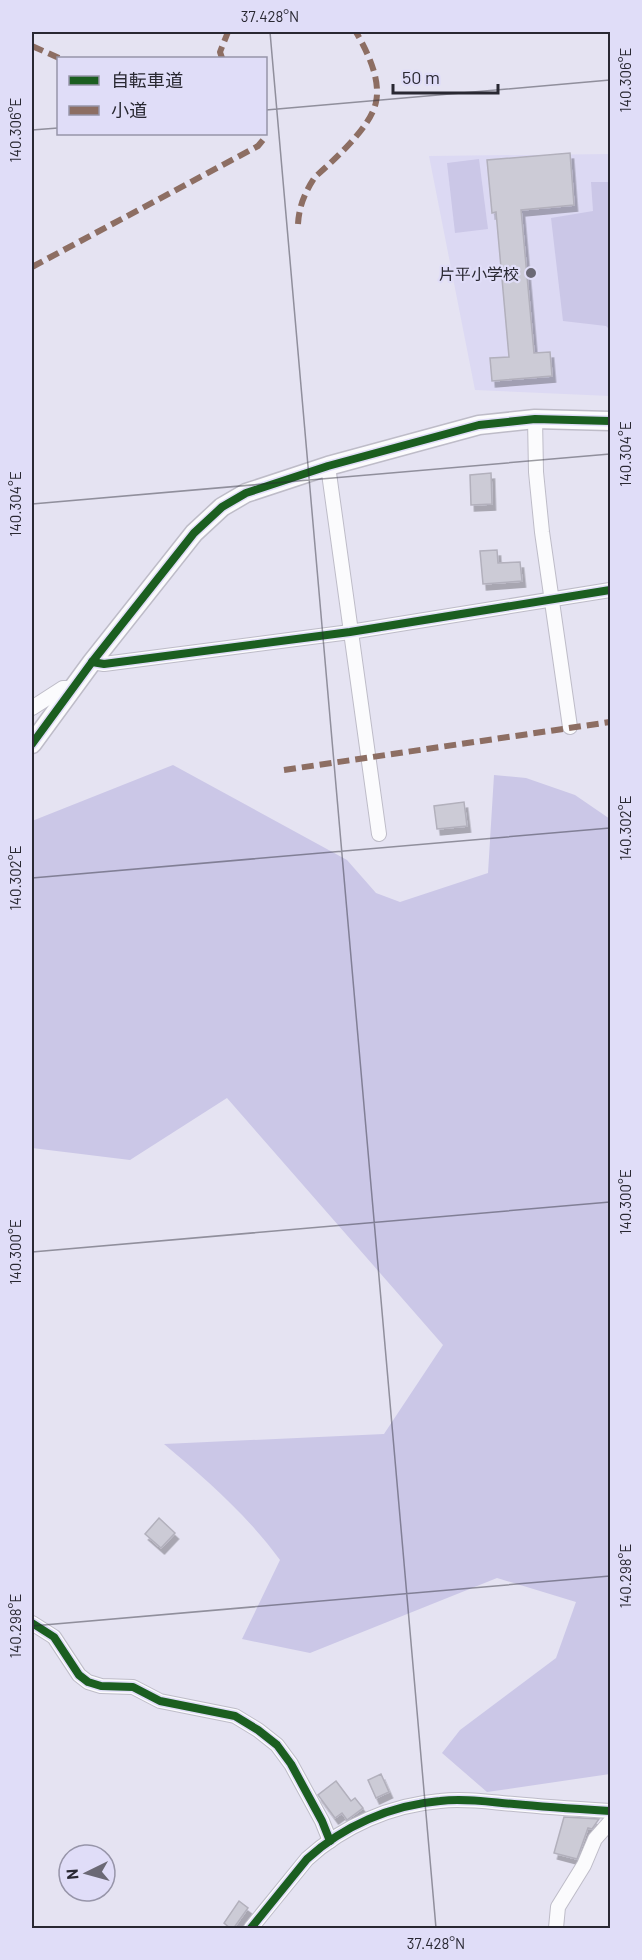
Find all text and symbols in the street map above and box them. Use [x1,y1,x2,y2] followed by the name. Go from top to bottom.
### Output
[241,7,299,25] text: 37.428°N
[616,48,634,112] text: 140.306°E
[57,57,267,135] legend
[393,57,498,95] scale bar
[402,66,440,88] text: 50 m
[111,69,183,91] text: 自転車道
[6,98,24,162] text: 140.306°E
[111,99,147,121] text: 小道
[439,264,519,283] place label: 片平小学校
[524,266,538,280] marker: 片平小学校
[616,421,634,487] text: 140.304°E
[6,471,24,537] text: 140.304°E
[616,795,634,861] text: 140.302°E
[6,845,24,911] text: 140.302°E
[616,1169,634,1235] text: 140.300°E
[6,1219,24,1285] text: 140.300°E
[616,1544,634,1608] text: 140.298°E
[6,1594,24,1658] text: 140.298°E
[57,1843,117,1903] north arrow
[62,1868,81,1880] text: N
[407,1934,465,1952] text: 37.428°N

